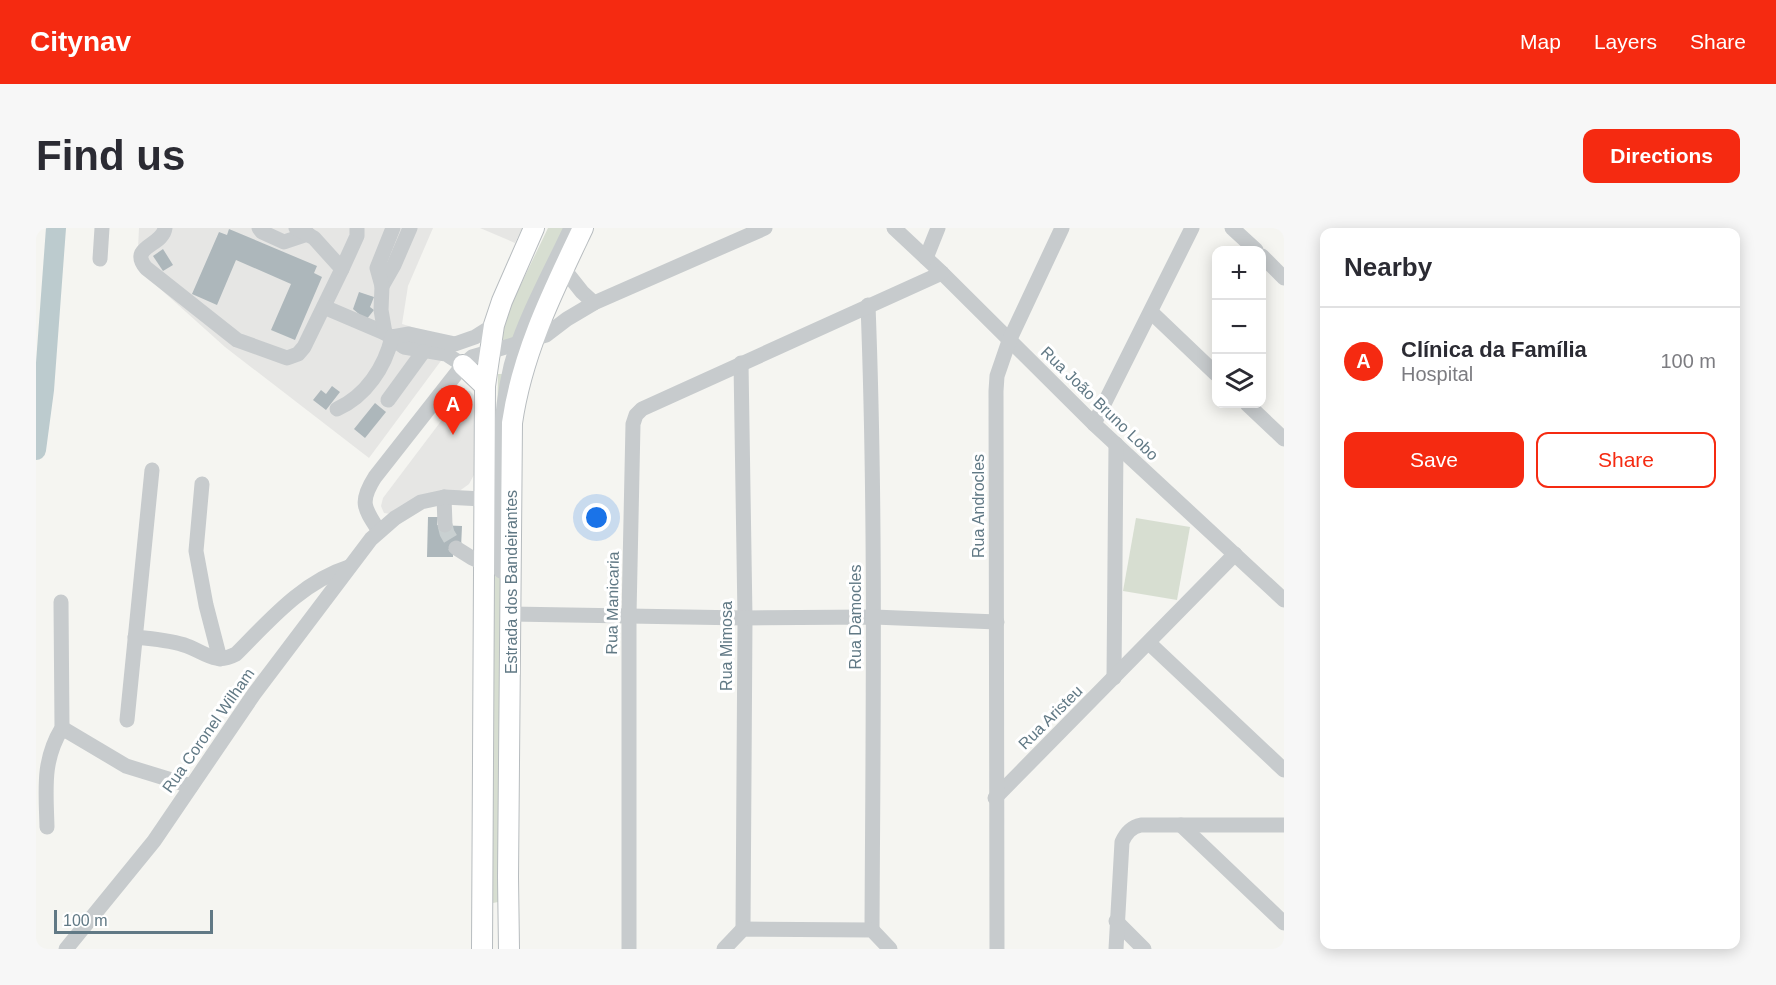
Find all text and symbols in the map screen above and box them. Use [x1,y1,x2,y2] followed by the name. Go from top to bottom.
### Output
[30,26,131,57] text: Citynav
[1520,30,1561,53] text: Map
[1594,30,1657,53] text: Layers
[1690,30,1746,53] text: Share
[1583,129,1740,183] button: Directions
[36,132,185,179] text: Find us
[1212,246,1266,408] map controls
[1212,246,1266,300] button: +
[1344,252,1432,282] text: Nearby
[1212,300,1266,354] button: −
[1401,337,1587,362] text: Clínica da Família
[1038,343,1162,464] street label: Rua João Bruno Lobo
[1356,350,1371,372] text: A
[1660,350,1716,372] text: 100 m
[1212,354,1266,408] button: layers
[1401,363,1473,385] text: Hospital
[434,386,472,435] pin: A
[1344,432,1524,488] button: Save
[1536,432,1716,488] button: Share
[970,454,987,558] street label: Rua Androcles
[503,490,520,674] street label: Estrada dos Bandeirantes
[582,503,611,532] your location
[603,551,622,655] street label: Rua Manicaria
[847,565,864,669] street label: Rua Damocles
[718,601,735,691] street label: Rua Mimosa
[159,665,258,796] street label: Rua Coronel Wilham
[1015,682,1086,753] street label: Rua Aristeu
[54,907,213,934] scale bar
[63,912,107,929] text: 100 m

